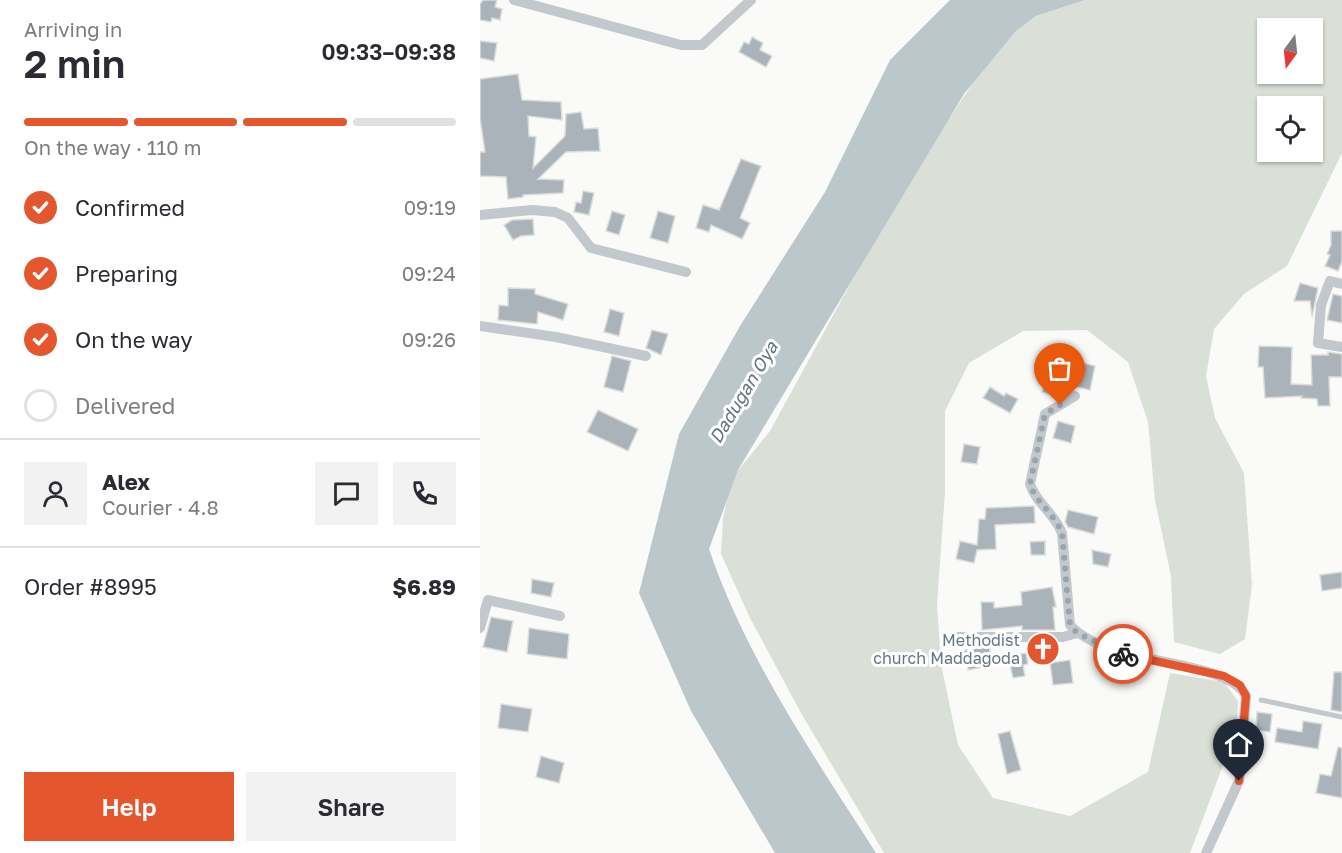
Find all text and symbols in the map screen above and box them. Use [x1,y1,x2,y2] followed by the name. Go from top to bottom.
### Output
[24,17,122,41] text: Arriving in
[1257,18,1323,84] north arrow
[1257,18,1323,162] map controls
[321,38,456,65] text: 09:33–09:38
[24,40,125,87] text: 2 min
[1257,96,1323,162] button: locate
[24,135,201,159] text: On the way · 110 m
[24,191,57,224] icon: check
[75,194,185,221] text: Confirmed
[404,195,456,219] text: 09:19
[24,257,57,290] icon: check
[75,260,178,287] text: Preparing
[402,261,456,285] text: 09:24
[24,323,57,356] icon: check
[75,326,193,353] text: On the way
[402,327,456,351] text: 09:26
[704,337,782,447] water label: Dadugan Oya
[1034,343,1085,405] pin
[1043,352,1076,385] icon: bag
[75,392,175,419] text: Delivered
[24,462,87,525] button: person
[315,462,378,525] button: chat
[393,462,456,525] button: phone
[102,468,150,495] text: Alex
[102,495,219,519] text: Courier · 4.8
[24,573,157,600] text: Order #8995
[392,573,456,600] text: $6.89
[1093,624,1153,684] courier
[873,630,1020,668] place label: Methodist church Maddagoda
[1025,631,1061,667] church icon: Methodist church Maddagoda
[1107,638,1140,671] icon: bike
[1213,719,1264,781] pin
[1222,728,1255,761] icon: home
[24,772,234,841] button: Help
[246,772,456,841] button: Share

